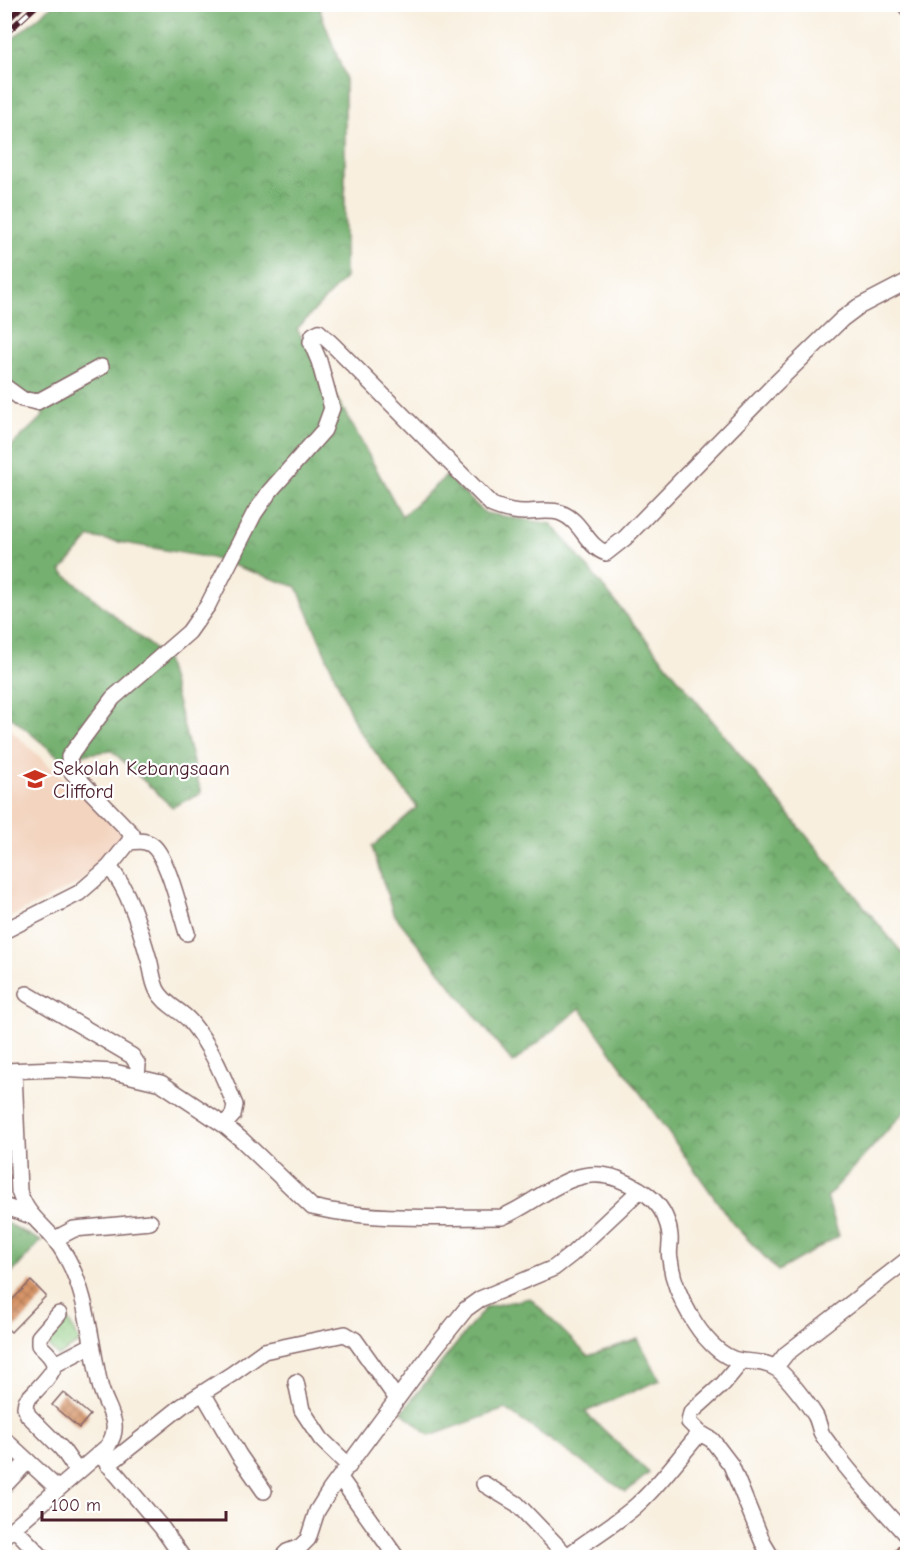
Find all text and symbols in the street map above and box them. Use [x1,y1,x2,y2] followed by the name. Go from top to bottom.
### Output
[53,757,230,803] place label: Sekolah Kebangsaan Clifford
[22,766,48,792] school or university icon: Sekolah Kebangsaan Clifford
[42,1484,226,1522] scale bar
[51,1495,101,1516] text: 100 m

